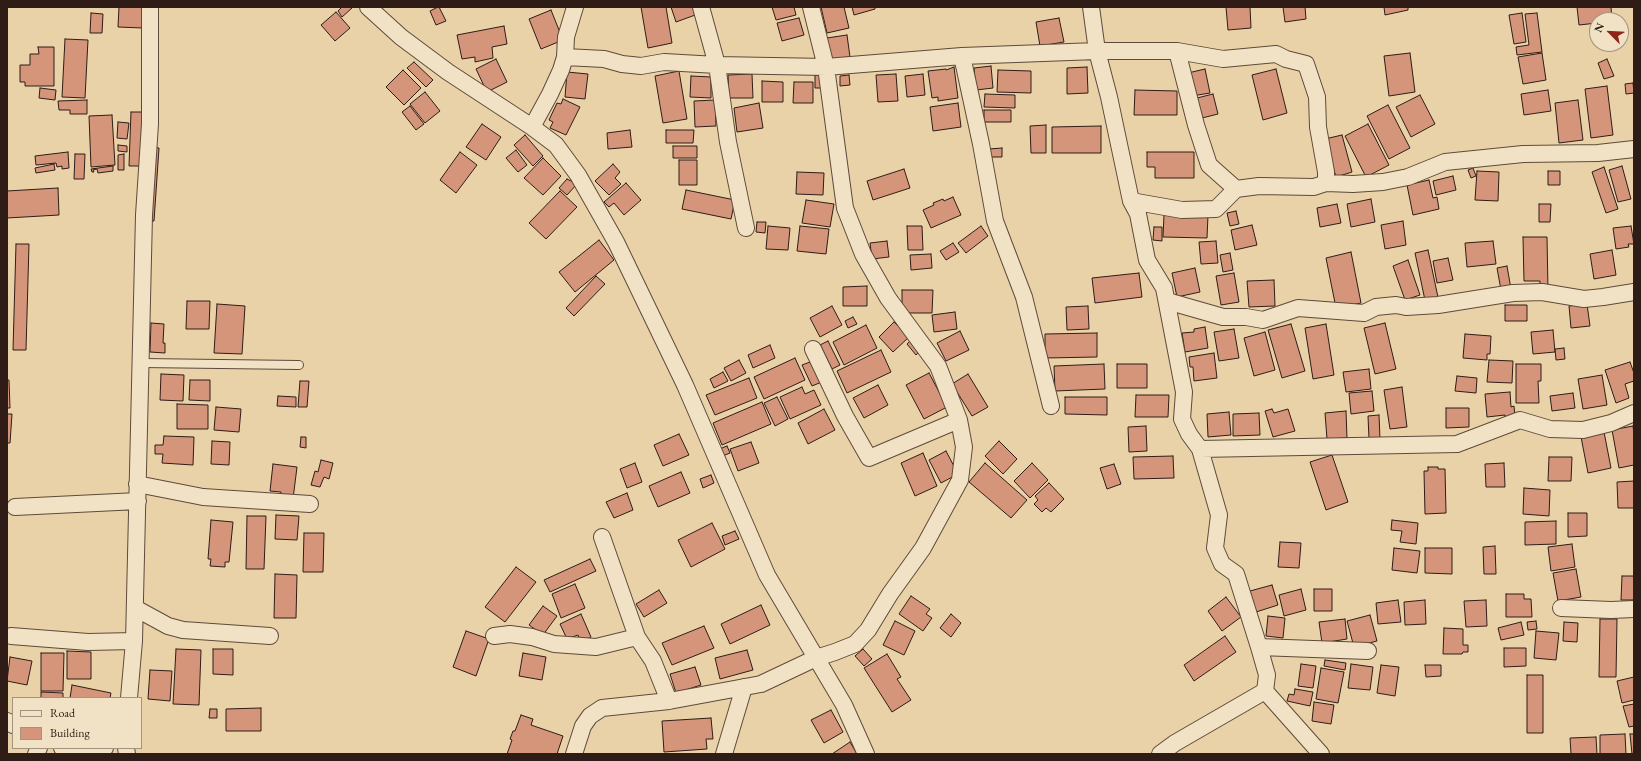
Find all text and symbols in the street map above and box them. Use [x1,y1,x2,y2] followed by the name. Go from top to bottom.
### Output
[1589,12,1629,52] north arrow
[1591,21,1607,34] text: N
[12,697,142,749] legend
[50,705,75,721] text: Road
[50,725,90,741] text: Building

